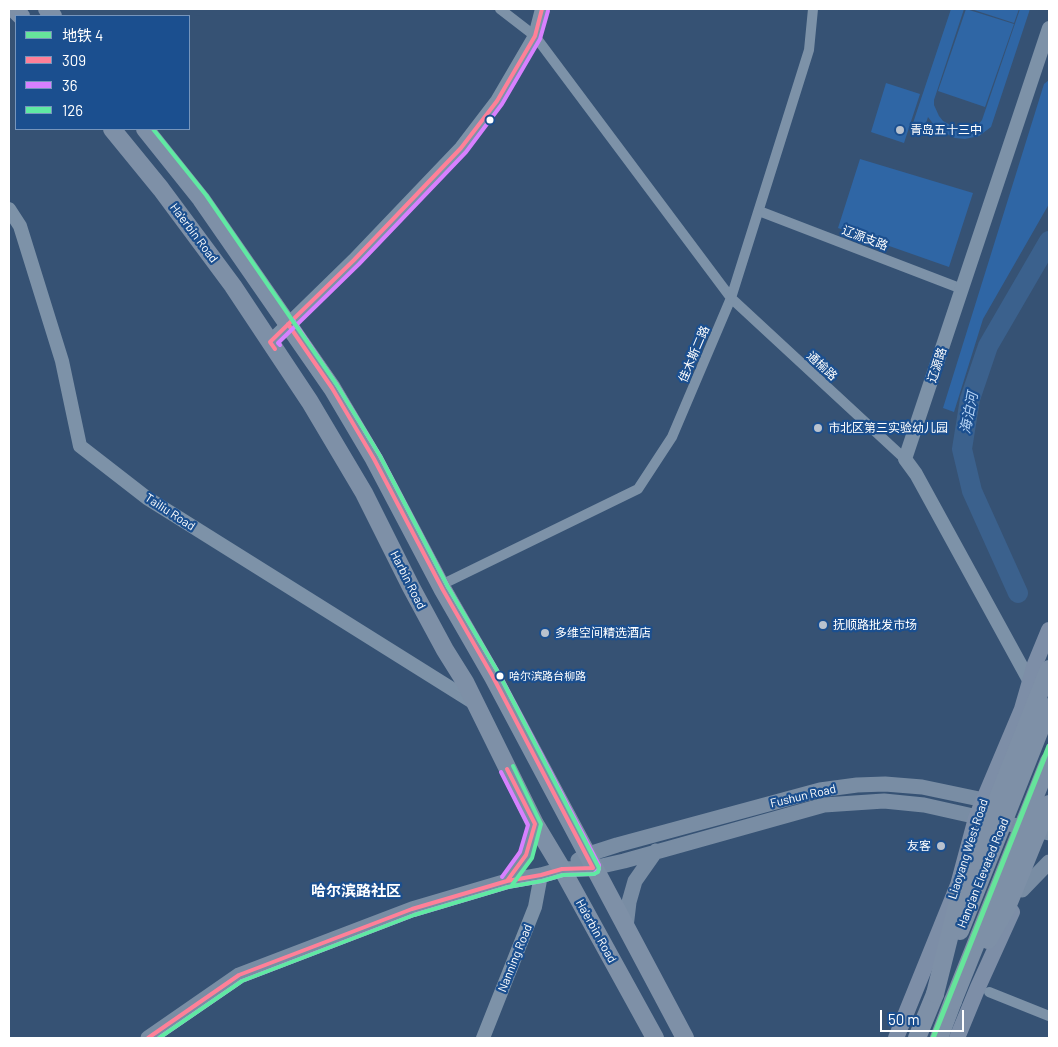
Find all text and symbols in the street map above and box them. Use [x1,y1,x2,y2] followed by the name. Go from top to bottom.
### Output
[15,15,190,130] legend
[62,26,103,44] text: 地铁 4
[62,51,86,69] text: 309
[62,76,77,94] text: 36
[62,101,83,119] text: 126
[485,115,495,125] unlabelled marker
[910,123,982,137] place label: 青岛五十三中
[894,124,906,136] marker: 青岛五十三中
[167,201,221,265] street label: Ha'erbin Road
[840,223,890,253] street label: 辽源支路
[676,324,712,384] street label: 佳木斯二路
[925,346,949,384] street label: 辽源路
[804,348,840,384] street label: 通榆路
[957,391,981,435] water label: 海泊河
[828,421,948,435] place label: 市北区第三实验幼儿园
[812,422,824,434] marker: 市北区第三实验幼儿园
[142,490,198,534] street label: Tailiu Road
[387,549,429,611] street label: Harbin Road
[833,618,917,632] place label: 抚顺路批发市场
[817,619,829,631] marker: 抚顺路批发市场
[555,626,651,640] place label: 多维空间精选酒店
[539,627,551,639] marker: 多维空间精选酒店
[509,669,586,683] place label: 哈尔滨路台柳路
[495,671,505,681] marker: 哈尔滨路台柳路
[769,781,837,811] street label: Fushun Road
[945,797,991,901] street label: Liaoyang West Road
[954,816,1012,930] street label: Hang'an Elevated Road
[907,839,931,853] place label: 友客
[935,840,947,852] marker: 友客
[311,882,401,900] district label: 哈尔滨路社区
[573,897,619,965] street label: Ha'erbin Road
[495,922,535,994] street label: Nanning Road
[883,1000,967,1032] scale bar
[888,1010,920,1028] text: 50 m

